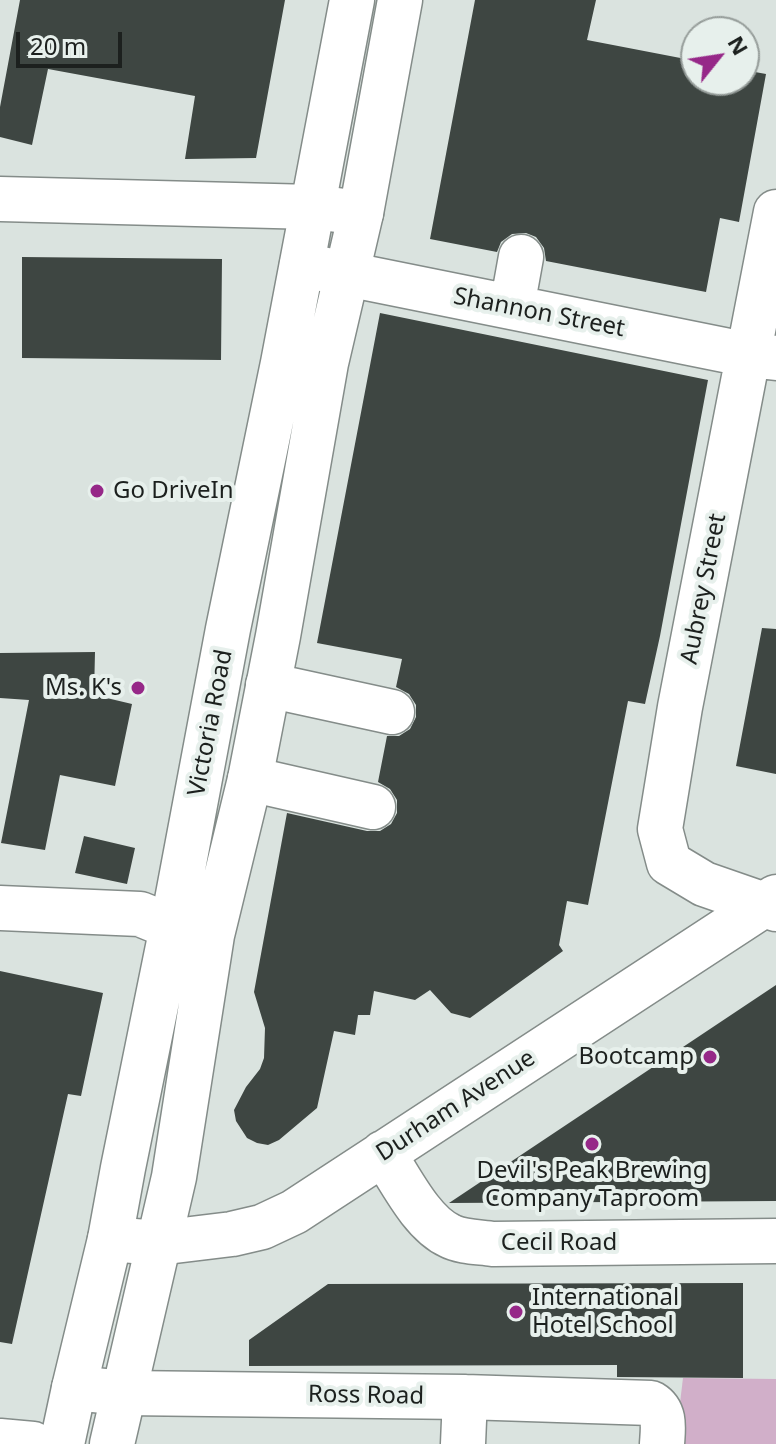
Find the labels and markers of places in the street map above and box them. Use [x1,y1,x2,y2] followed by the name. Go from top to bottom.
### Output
[113,477,234,505] place label: Go DriveIn
[88,482,106,500] marker: Go DriveIn
[45,674,122,702] place label: Ms. K's
[129,679,147,697] marker: Ms. K's
[579,1043,694,1071] place label: Bootcamp
[701,1048,719,1066] marker: Bootcamp
[583,1135,601,1153] marker: Devil's Peak Brewing Company Taproom
[477,1157,707,1213] place label: Devil's Peak Brewing Company Taproom
[532,1284,679,1340] place label: International Hotel School
[507,1303,525,1321] marker: International Hotel School

